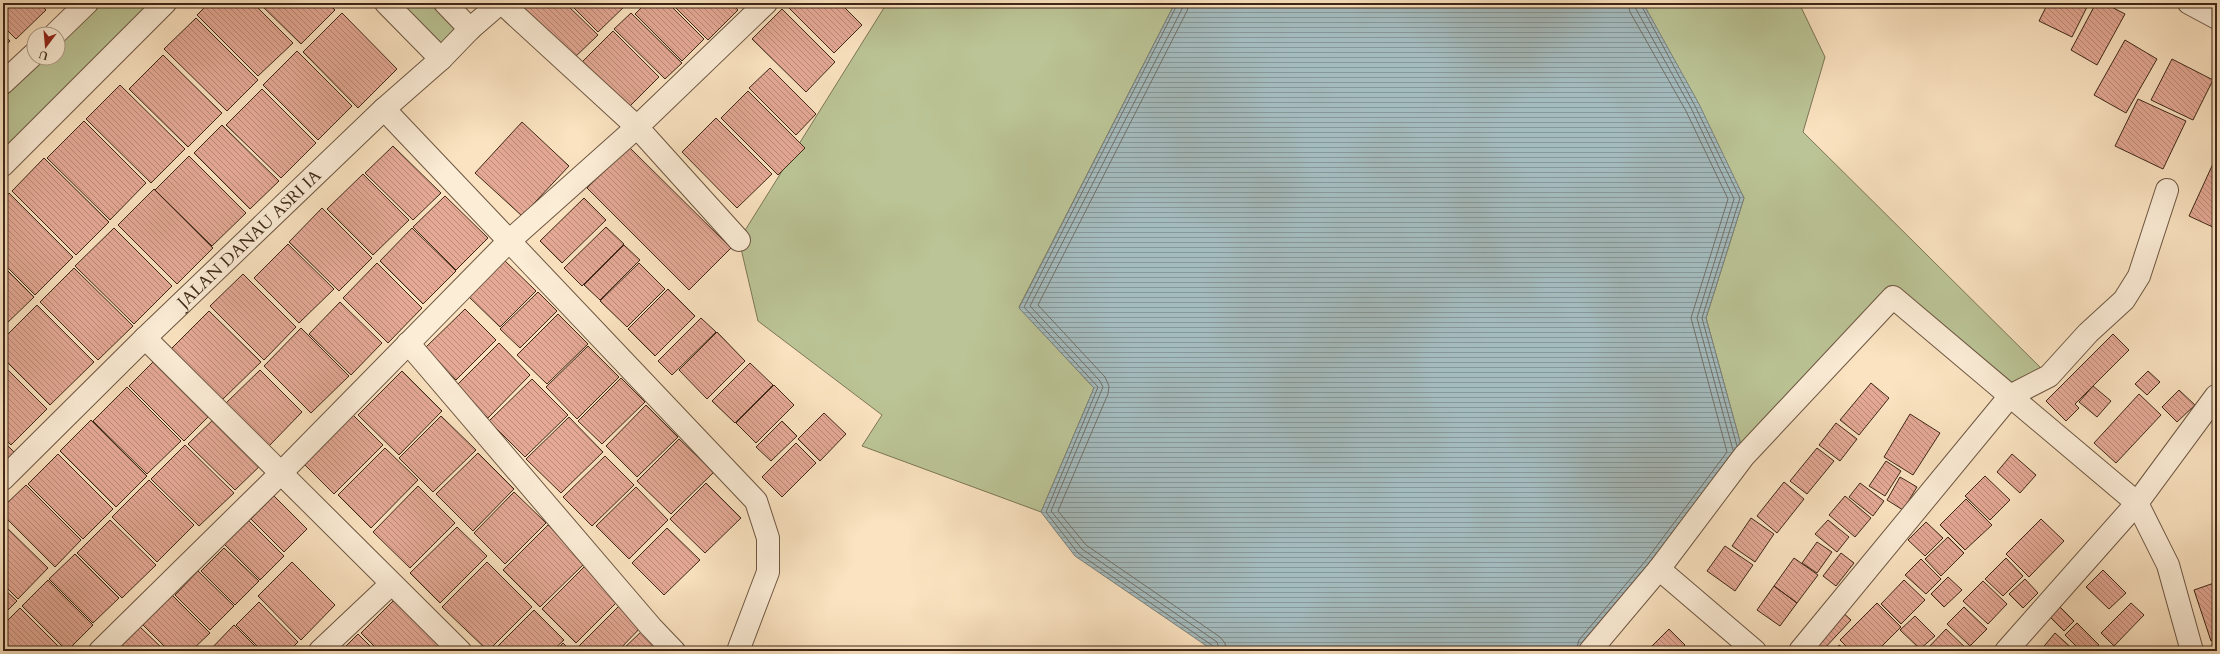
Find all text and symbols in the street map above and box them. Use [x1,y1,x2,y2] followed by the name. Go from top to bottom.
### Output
[26,26,66,66] north arrow
[37,47,50,64] text: U
[170,163,326,315] street label: JALAN DANAU ASRI IA

